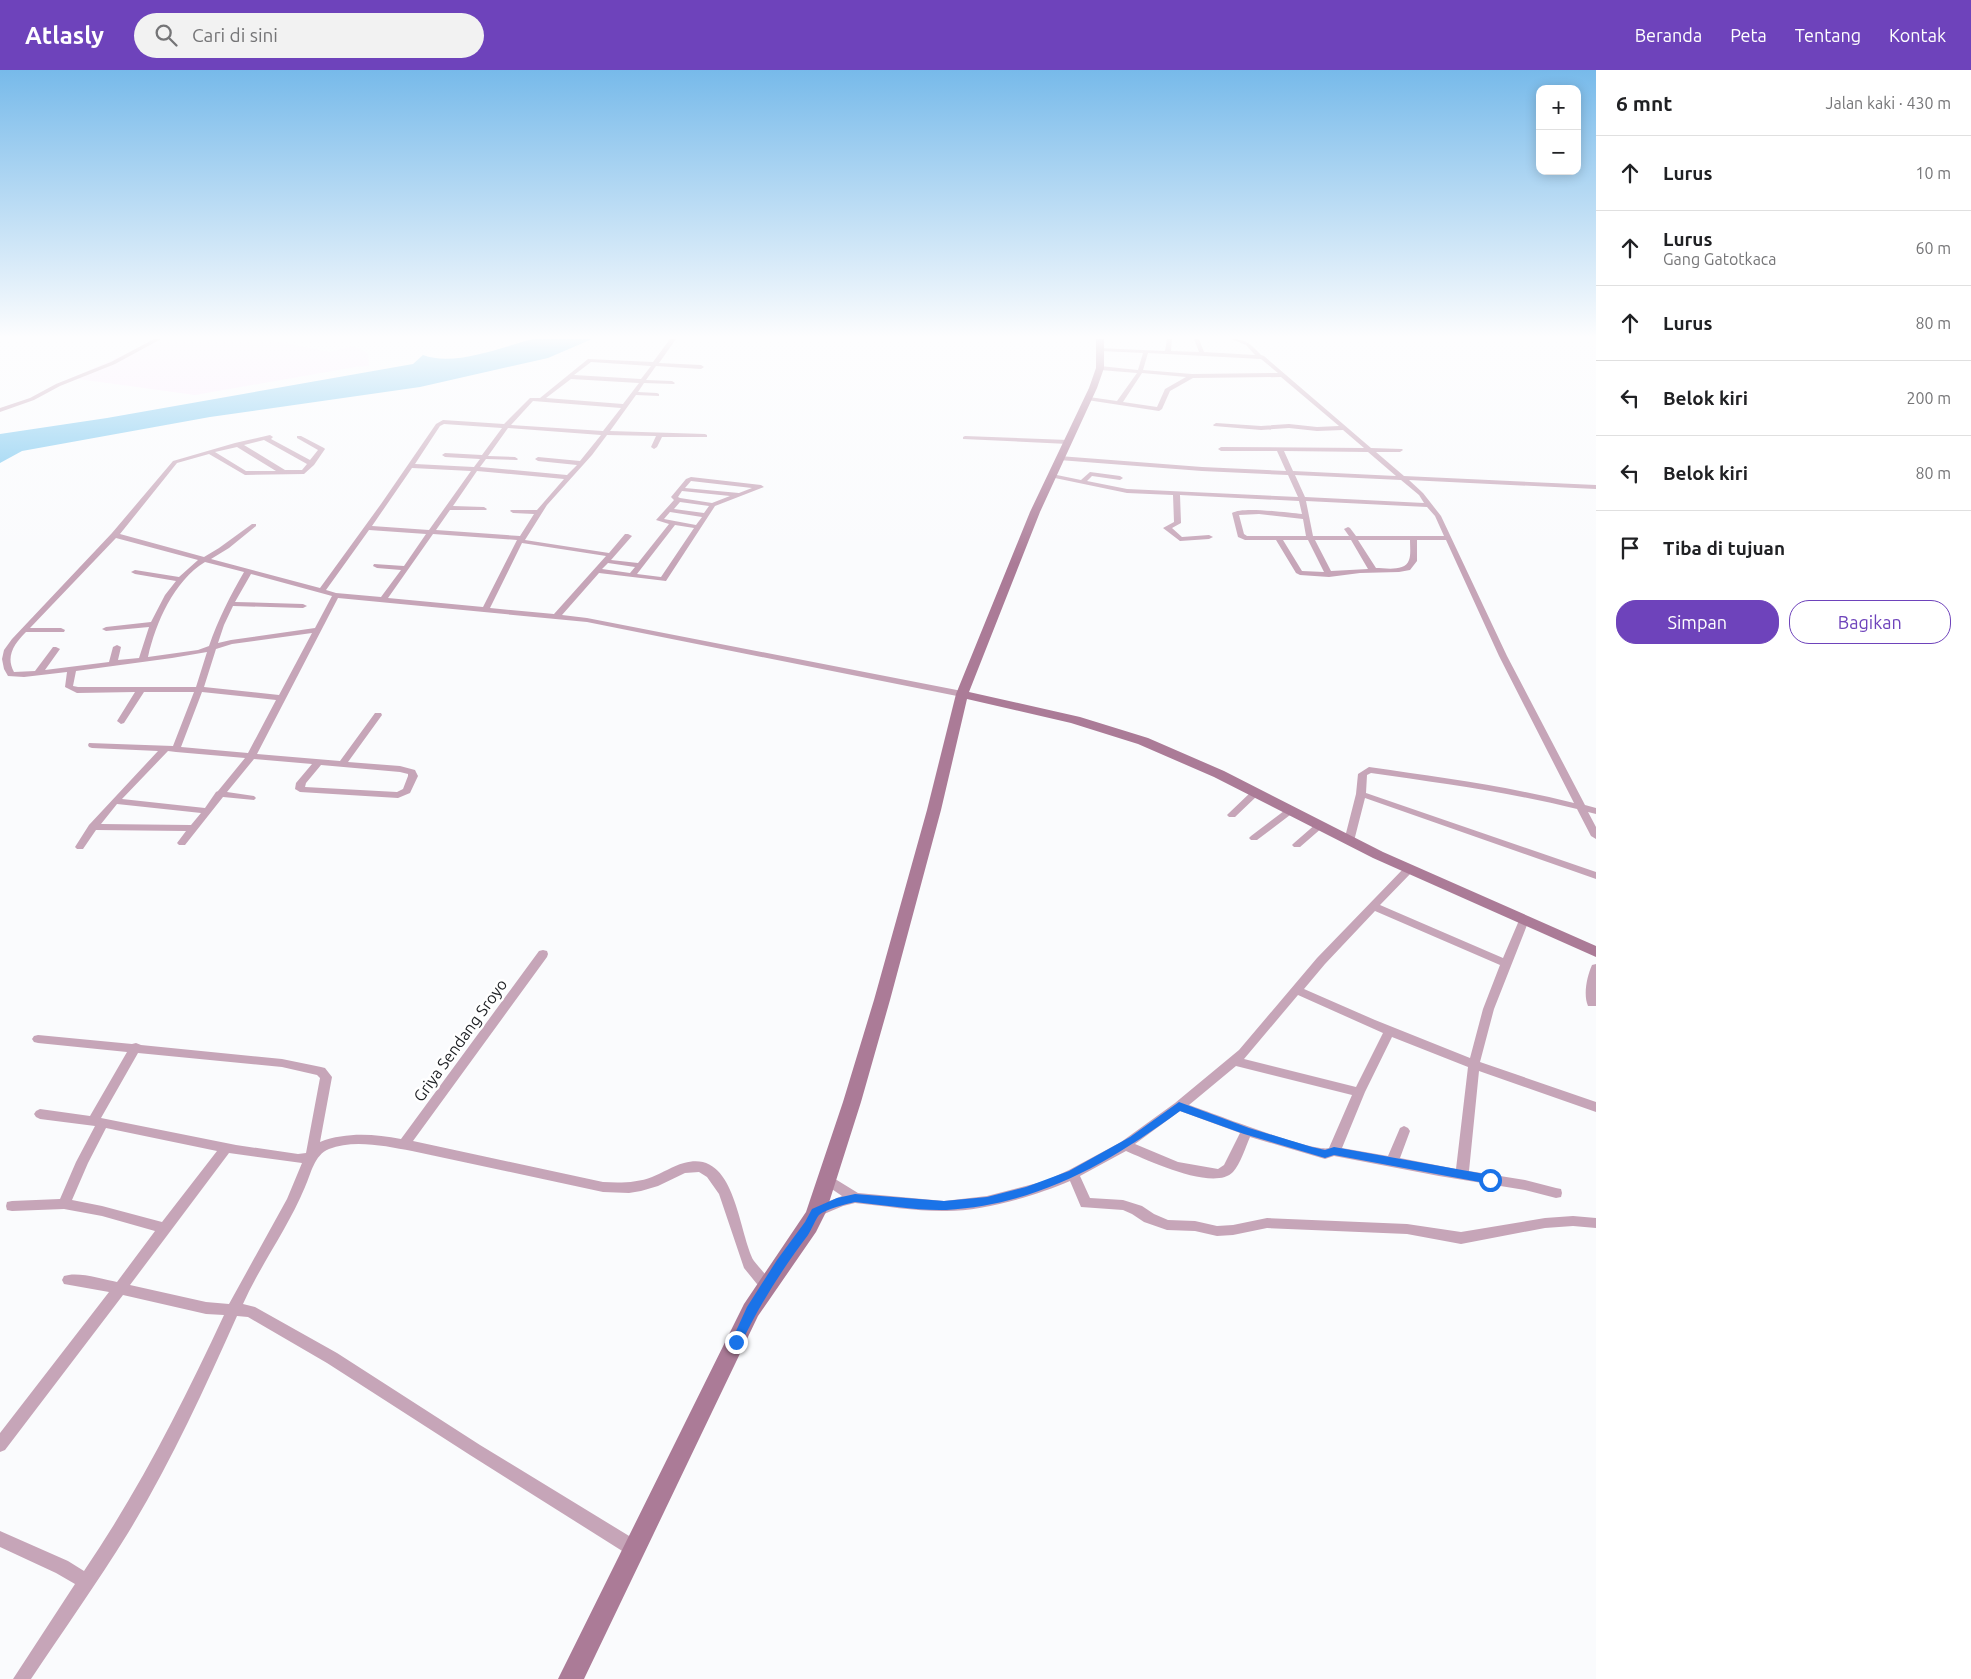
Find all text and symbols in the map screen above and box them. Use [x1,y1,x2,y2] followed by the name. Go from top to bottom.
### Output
[134,13,484,58] search box
[152,21,180,49] icon: search
[25,22,104,49] text: Atlasly
[192,24,278,46] text: Cari di sini
[1635,25,1702,45] text: Beranda
[1730,25,1767,45] text: Peta
[1795,25,1861,45] text: Tentang
[1889,25,1946,45] text: Kontak
[1536,85,1581,175] map controls
[1536,85,1581,130] button: +
[1616,91,1672,115] text: 6 mnt
[1826,94,1951,112] text: Jalan kaki · 430 m
[1536,130,1581,175] button: −
[1616,159,1644,187] icon: ahead
[1663,162,1712,184] text: Lurus
[1915,164,1951,182] text: 10 m
[1663,228,1712,250] text: Lurus
[1616,234,1644,262] icon: ahead
[1915,239,1951,257] text: 60 m
[1663,250,1776,268] text: Gang Gatotkaca
[1616,309,1644,337] icon: ahead
[1663,312,1712,334] text: Lurus
[1915,314,1951,332] text: 80 m
[1616,384,1644,412] icon: left
[1663,387,1748,409] text: Belok kiri
[1906,389,1951,407] text: 200 m
[1616,459,1644,487] icon: left
[1663,462,1748,484] text: Belok kiri
[1915,464,1951,482] text: 80 m
[1616,534,1644,562] icon: arrive
[1663,537,1785,559] text: Tiba di tujuan
[1616,600,1779,644] button: Simpan
[1789,600,1951,644] button: Bagikan
[410,975,510,1105] street label: Griya Sendang Sroyo
[1479,1169,1502,1192] route start
[725,1331,748,1354] route end

